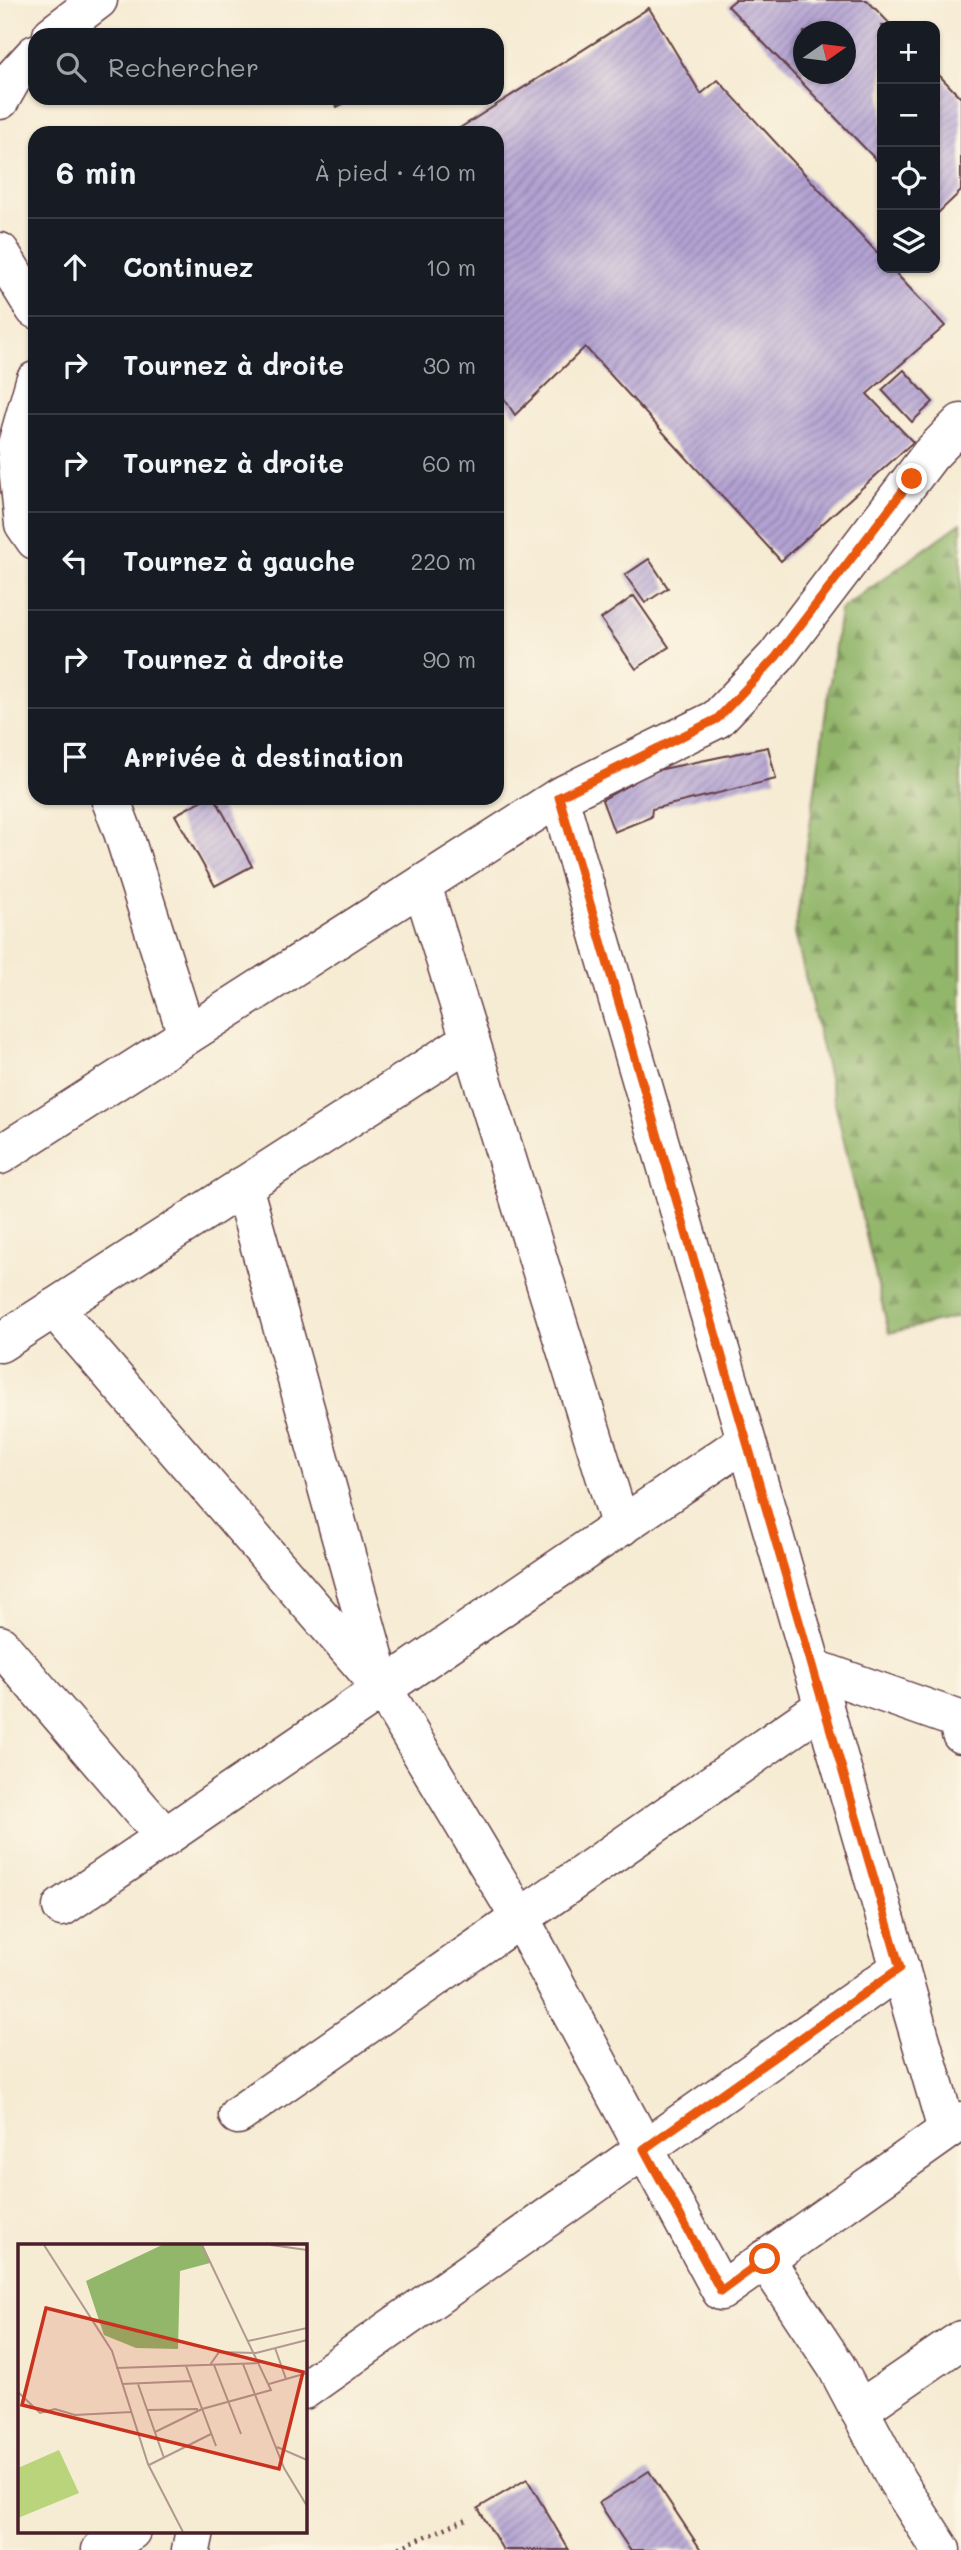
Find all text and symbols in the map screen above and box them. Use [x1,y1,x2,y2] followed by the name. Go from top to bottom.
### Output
[793,21,856,84] north arrow
[877,21,940,273] map controls
[877,21,940,84] button: +
[28,28,504,105] search box
[52,48,90,86] icon: search
[108,50,259,84] text: Rechercher
[877,84,940,147] button: −
[877,147,940,210] button: locate
[56,152,136,192] text: 6 min
[314,157,476,187] text: À pied · 410 m
[877,210,940,273] button: layers
[56,248,94,286] icon: ahead
[123,250,253,284] text: Continuez
[426,252,476,282] text: 10 m
[56,346,94,384] icon: right
[123,348,344,382] text: Tournez à droite
[423,350,476,380] text: 30 m
[56,444,94,482] icon: right
[123,446,344,480] text: Tournez à droite
[422,448,476,478] text: 60 m
[896,463,927,494] route end
[56,542,94,580] icon: left
[123,544,355,578] text: Tournez à gauche
[410,546,476,576] text: 220 m
[56,640,94,678] icon: right
[123,642,344,676] text: Tournez à droite
[423,644,476,674] text: 90 m
[56,738,94,776] icon: arrive
[123,740,403,774] text: Arrivée à destination
[749,2243,780,2274] route start
[18,2244,306,2532] inset map

